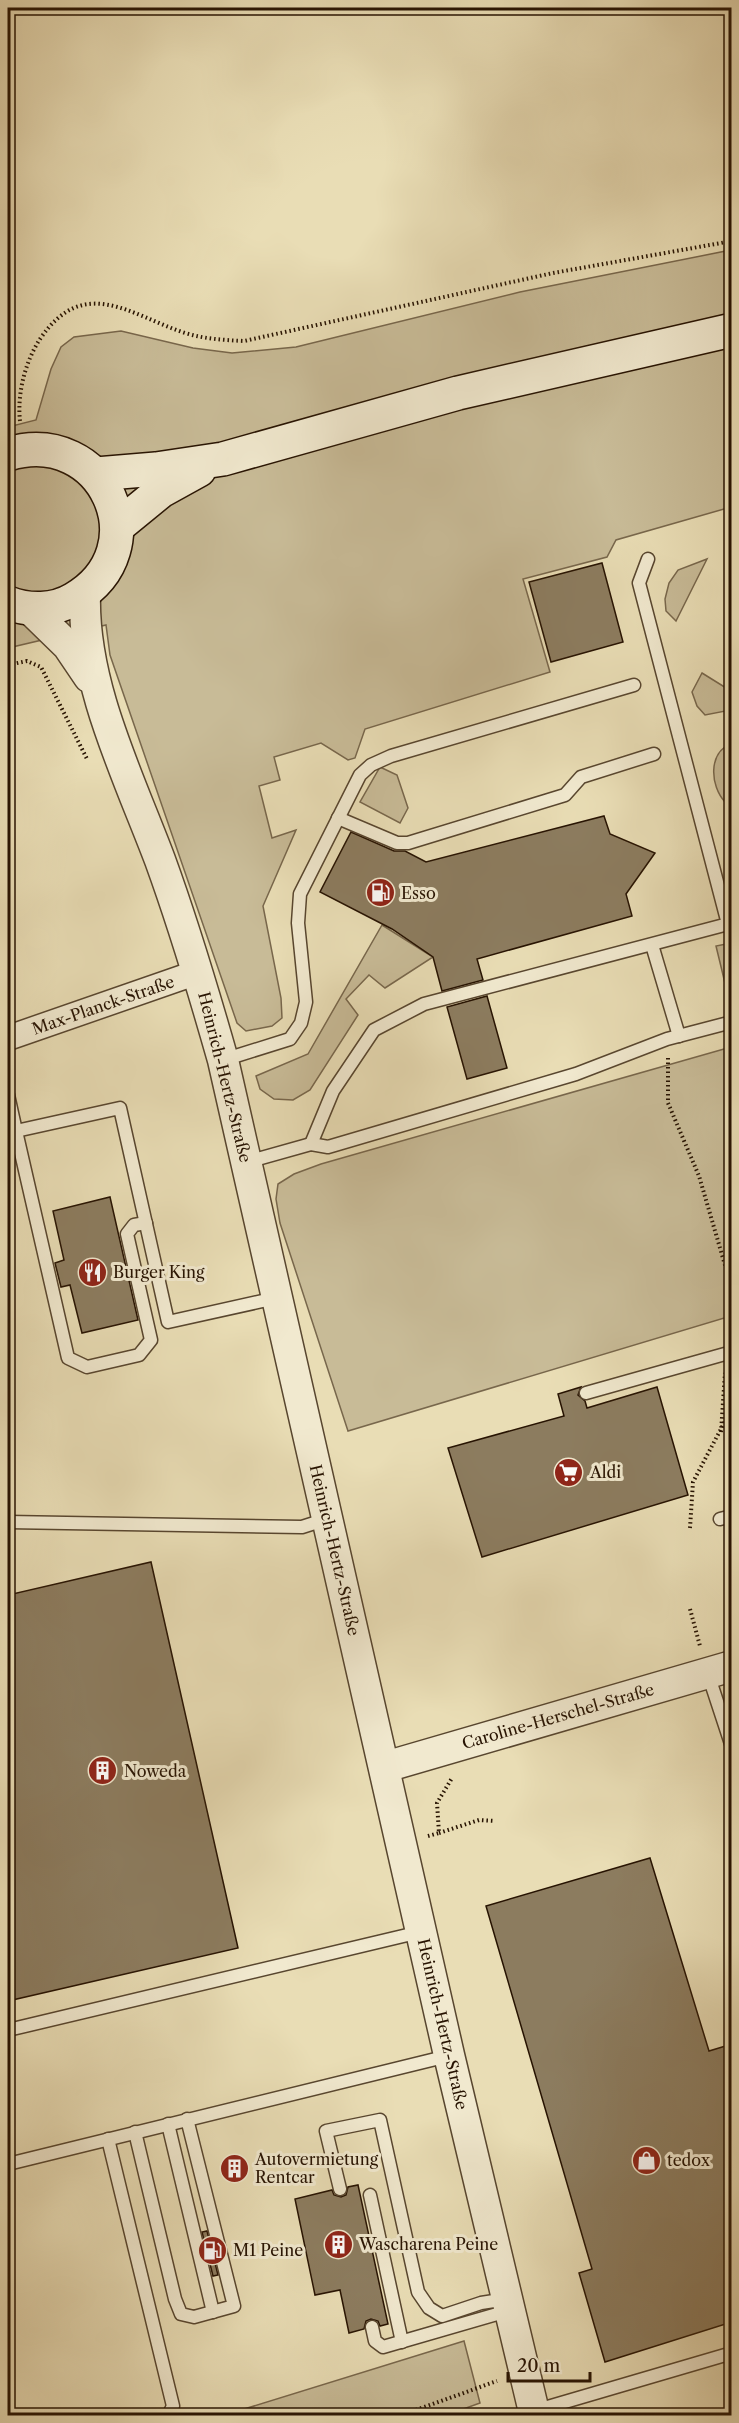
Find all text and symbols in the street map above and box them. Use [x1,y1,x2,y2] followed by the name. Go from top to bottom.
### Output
[364,877,396,909] fuel station icon: Esso
[401,883,436,903] place label: Esso
[29,971,177,1039] street label: Max-Planck-Straße
[194,990,256,1164] street label: Heinrich-Hertz-Straße
[76,1256,108,1288] restaurant icon: Burger King
[113,1262,205,1282] place label: Burger King
[553,1456,585,1488] supermarket icon: Aldi
[306,1462,364,1638] street label: Heinrich-Hertz-Straße
[589,1462,621,1482] place label: Aldi
[460,1679,656,1753] street label: Caroline-Herschel-Straße
[87,1755,119,1787] building icon: Noweda
[124,1761,187,1781] place label: Noweda
[414,1936,472,2112] street label: Heinrich-Hertz-Straße
[630,2144,662,2176] shop icon: tedox
[254,2149,379,2187] place label: Autovermietung Rentcar
[667,2150,711,2170] place label: tedox
[218,2152,250,2184] building icon: Autovermietung Rentcar
[322,2228,354,2260] building icon: Wascharena Peine
[196,2234,228,2266] fuel station icon: M1 Peine
[358,2234,498,2254] place label: Wascharena Peine
[233,2240,303,2260] place label: M1 Peine
[508,2345,590,2383] scale bar
[517,2355,561,2377] text: 20 m

